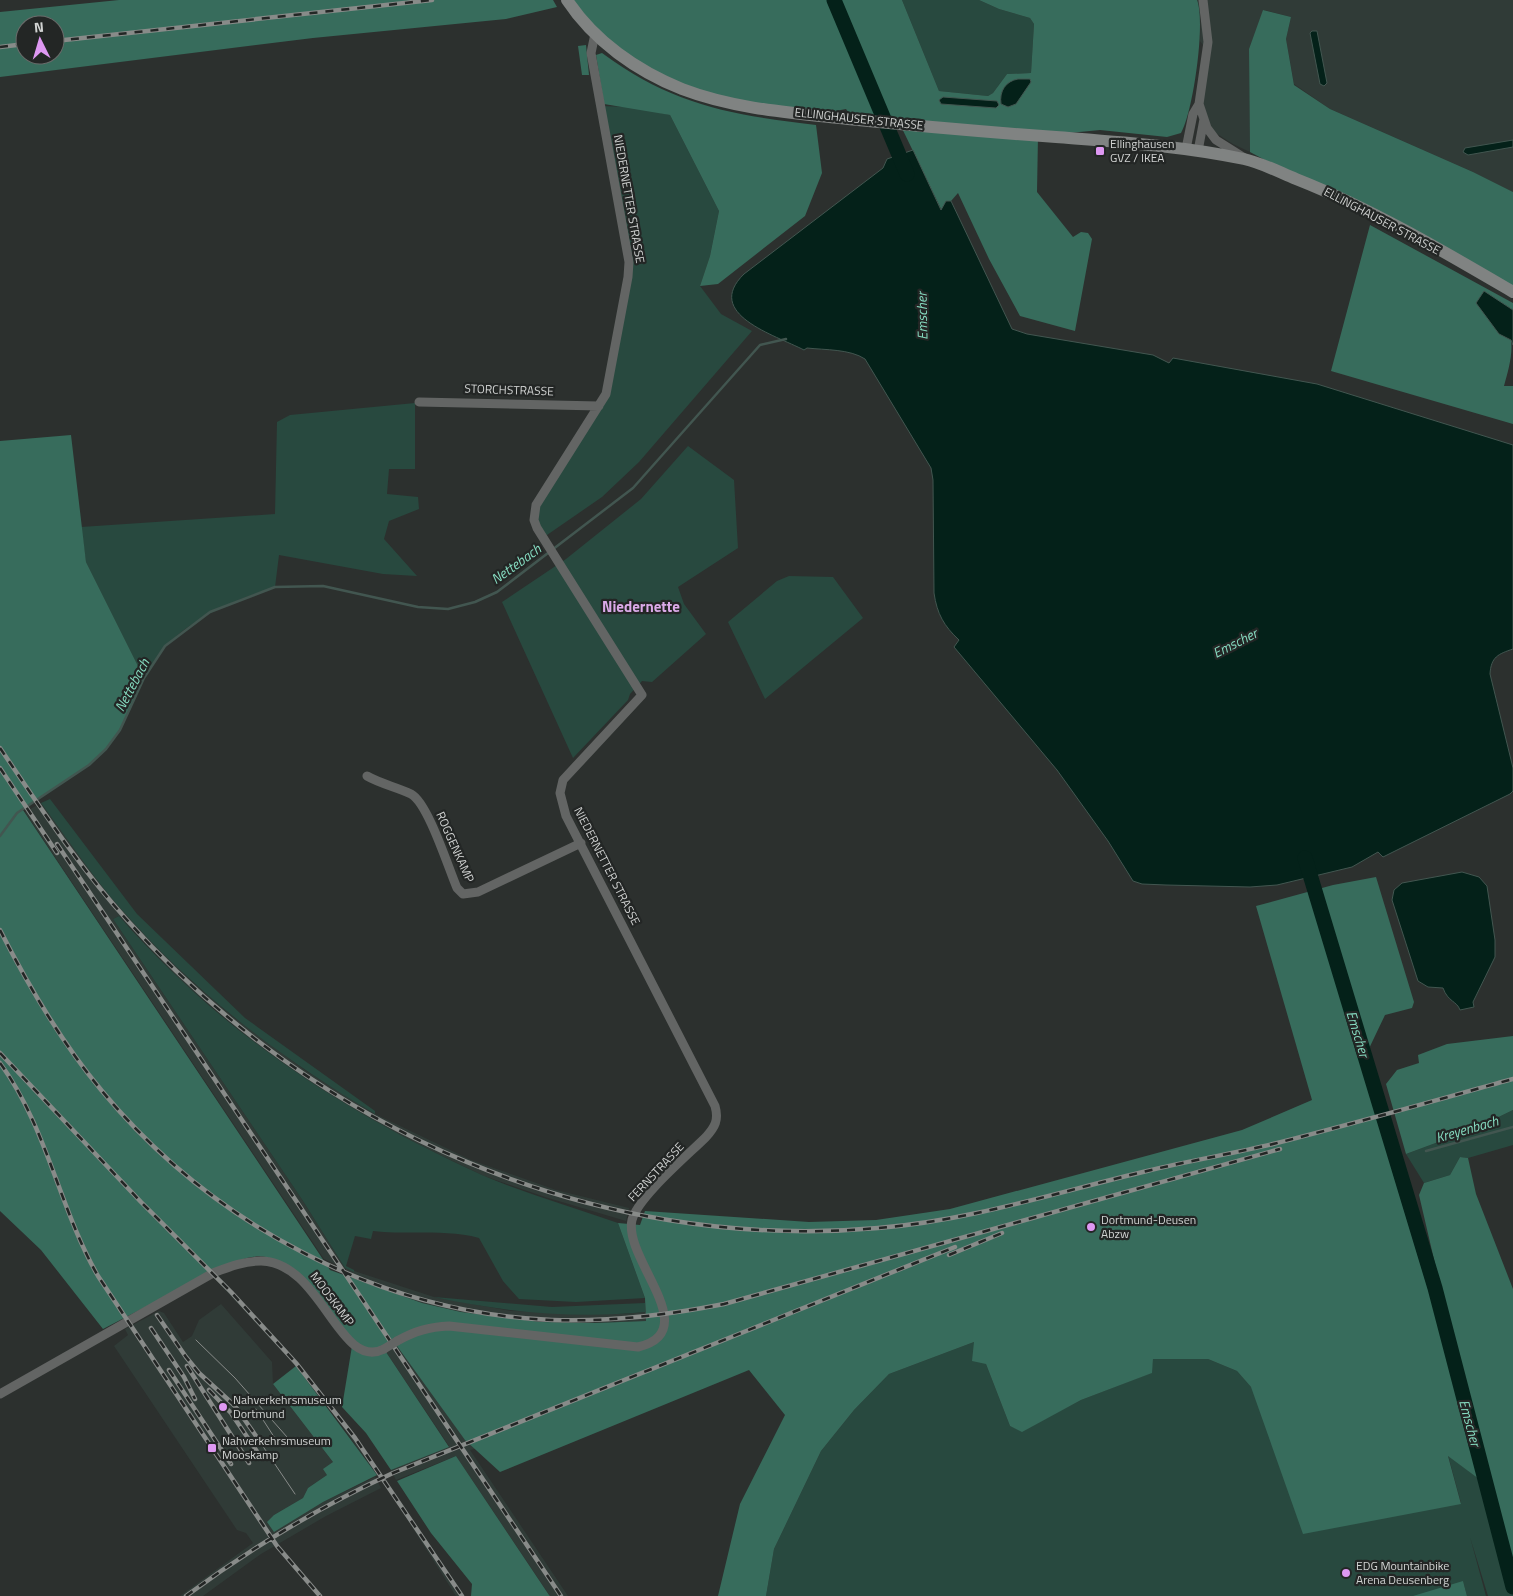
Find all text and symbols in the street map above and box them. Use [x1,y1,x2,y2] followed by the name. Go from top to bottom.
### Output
[15,15,65,65] north arrow
[33,16,45,37] text: N
[794,102,925,135] street label: ELLINGHAUSER STRASSE
[609,133,650,265] street label: NIEDERNETTER STRASSE
[1110,134,1174,167] place label: Ellinghausen GVZ / IKEA
[1094,145,1106,157] marker: Ellinghausen GVZ / IKEA
[1321,182,1444,260] street label: ELLINGHAUSER STRASSE
[911,291,932,340] water label: Emscher
[464,378,554,401] street label: STORCHSTRASSE
[486,538,546,589] water label: Nettebach
[602,595,680,618] district label: Niedernette
[1209,622,1262,663] water label: Emscher
[109,654,155,715] water label: Nettebach
[569,803,646,928] street label: NIEDERNETTER STRASSE
[431,808,480,885] street label: ROGGENKAMP
[1341,1008,1376,1061] water label: Emscher
[1433,1109,1502,1147] water label: Kreyenbach
[623,1137,689,1206] street label: FERNSTRASSE
[1101,1210,1196,1243] place label: Dortmund-Deusen Abzw
[1085,1221,1097,1233] marker: Dortmund-Deusen Abzw
[306,1268,359,1330] street label: MOOSKAMP
[233,1390,342,1423] place label: Nahverkehrsmuseum Dortmund
[1454,1397,1487,1450] water label: Emscher
[217,1401,229,1413] marker: Nahverkehrsmuseum Dortmund
[222,1431,331,1464] place label: Nahverkehrsmuseum Mooskamp
[206,1442,218,1454] marker: Nahverkehrsmuseum Mooskamp
[1356,1556,1449,1589] place label: EDG Mountainbike Arena Deusenberg
[1340,1567,1352,1579] marker: EDG Mountainbike Arena Deusenberg

